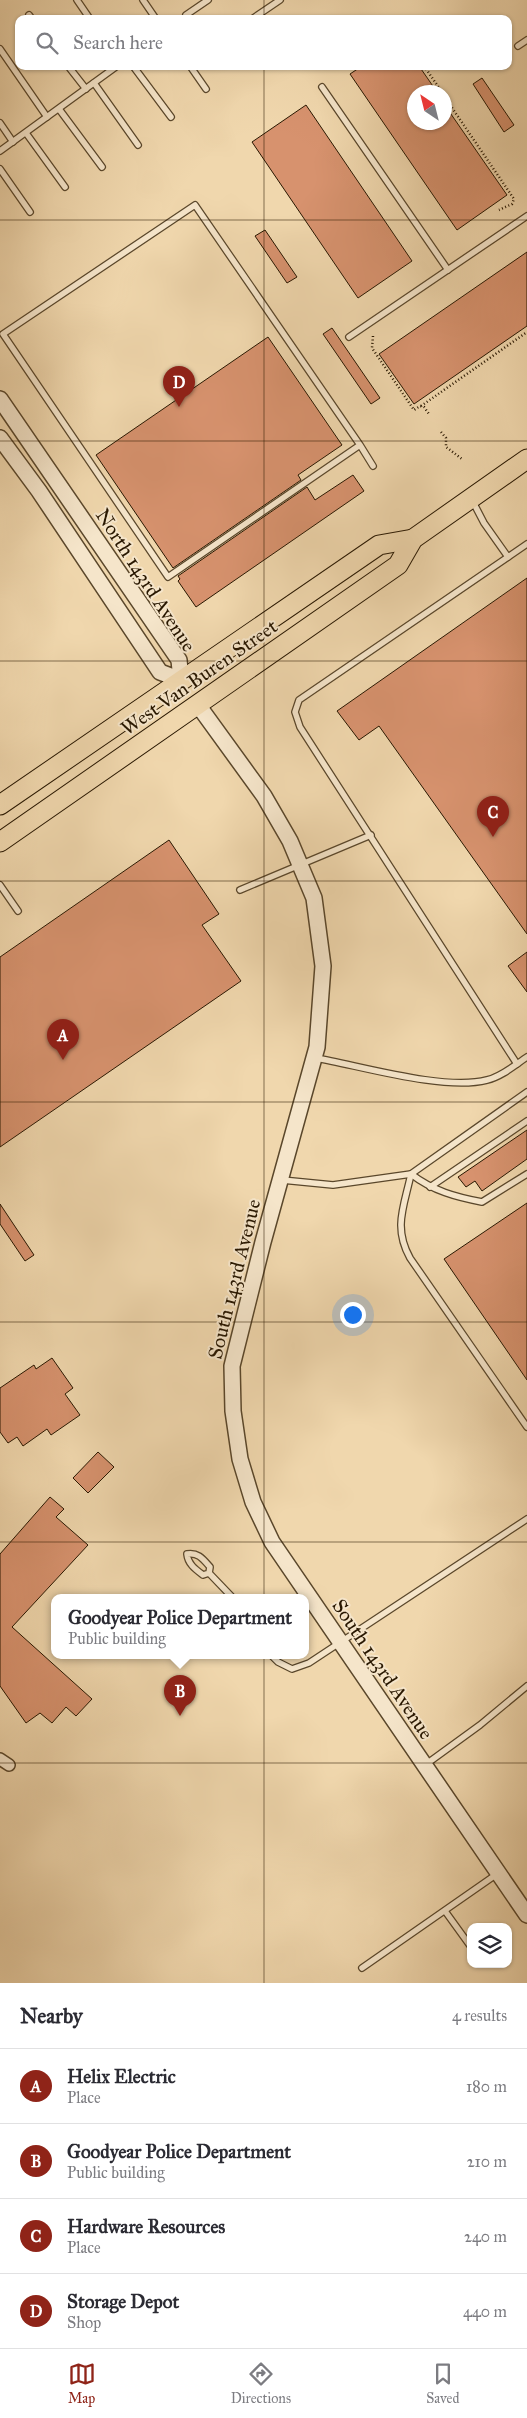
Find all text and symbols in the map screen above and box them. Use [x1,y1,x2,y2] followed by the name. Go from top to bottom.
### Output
[15,15,512,70] search box
[33,29,61,57] icon: search
[73,31,163,54] text: Search here
[407,85,452,130] north arrow
[163,366,195,407] pin: D
[91,504,201,656] street label: North 143rd Avenue
[116,614,282,740] street label: West Van Buren Street
[477,796,509,837] pin: C
[47,1019,79,1060] pin: A
[203,1197,265,1361] street label: South 143rd Avenue
[340,1302,366,1328] your location
[51,1594,309,1659] popup
[327,1594,439,1744] street label: South 143rd Avenue
[68,1606,292,1629] text: Goodyear Police Department
[68,1629,166,1648] text: Public building
[164,1675,196,1716] pin: B
[467,1923,512,1968] map controls
[467,1923,512,1968] button: layers
[20,2003,83,2029] text: Nearby
[452,2006,507,2025] text: 4 results
[67,2065,176,2088] text: Helix Electric
[31,2077,41,2096] text: A
[466,2077,507,2096] text: 180 m
[67,2088,101,2107] text: Place
[67,2140,291,2163] text: Goodyear Police Department
[31,2152,41,2171] text: B
[467,2152,507,2171] text: 210 m
[67,2163,165,2182] text: Public building
[67,2215,225,2238] text: Hardware Resources
[31,2227,41,2246] text: C
[464,2227,507,2246] text: 240 m
[67,2238,101,2257] text: Place
[67,2290,179,2313] text: Storage Depot
[30,2302,42,2321] text: D
[463,2302,507,2321] text: 440 m
[67,2313,101,2332] text: Shop
[68,2360,96,2407] tab: Map
[231,2360,291,2407] tab: Directions
[426,2360,459,2407] tab: Saved

